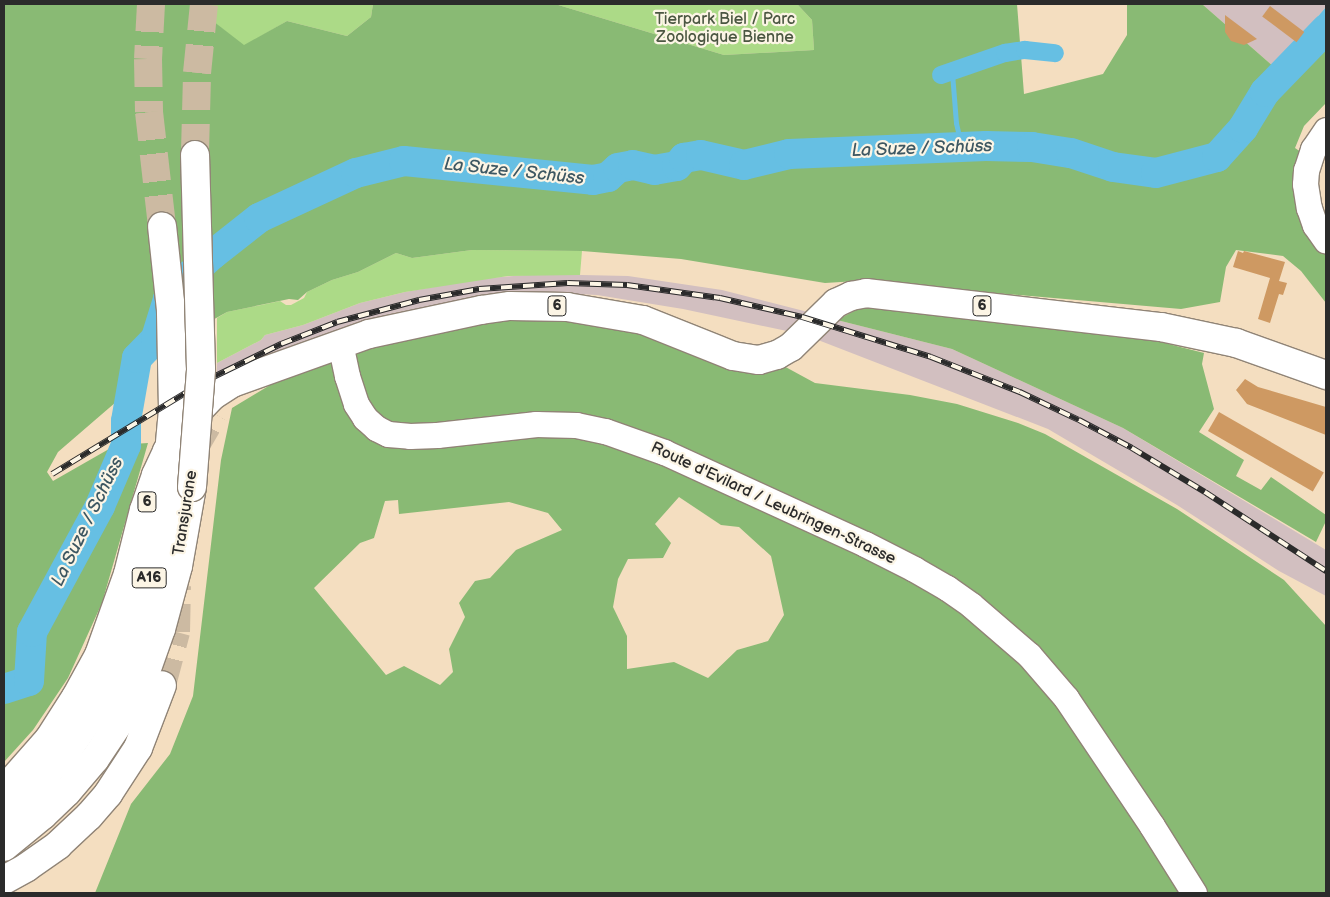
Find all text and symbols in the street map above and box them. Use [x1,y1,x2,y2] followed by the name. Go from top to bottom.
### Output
[655,10,795,48] park label: Tierpark Biel / Parc Zoologique Bienne
[851,136,993,162] water label: La Suze / Schüss
[442,154,586,190] water label: La Suze / Schüss
[547,294,567,318] road number: 6
[972,294,992,318] road number: 6
[648,439,898,569] street label: Route d'Evilard / Leubringen-Strasse
[47,454,129,590] water label: La Suze / Schüss
[170,469,202,557] street label: Transjurane
[137,490,157,514] road number: 6
[132,566,166,590] road number: A16

